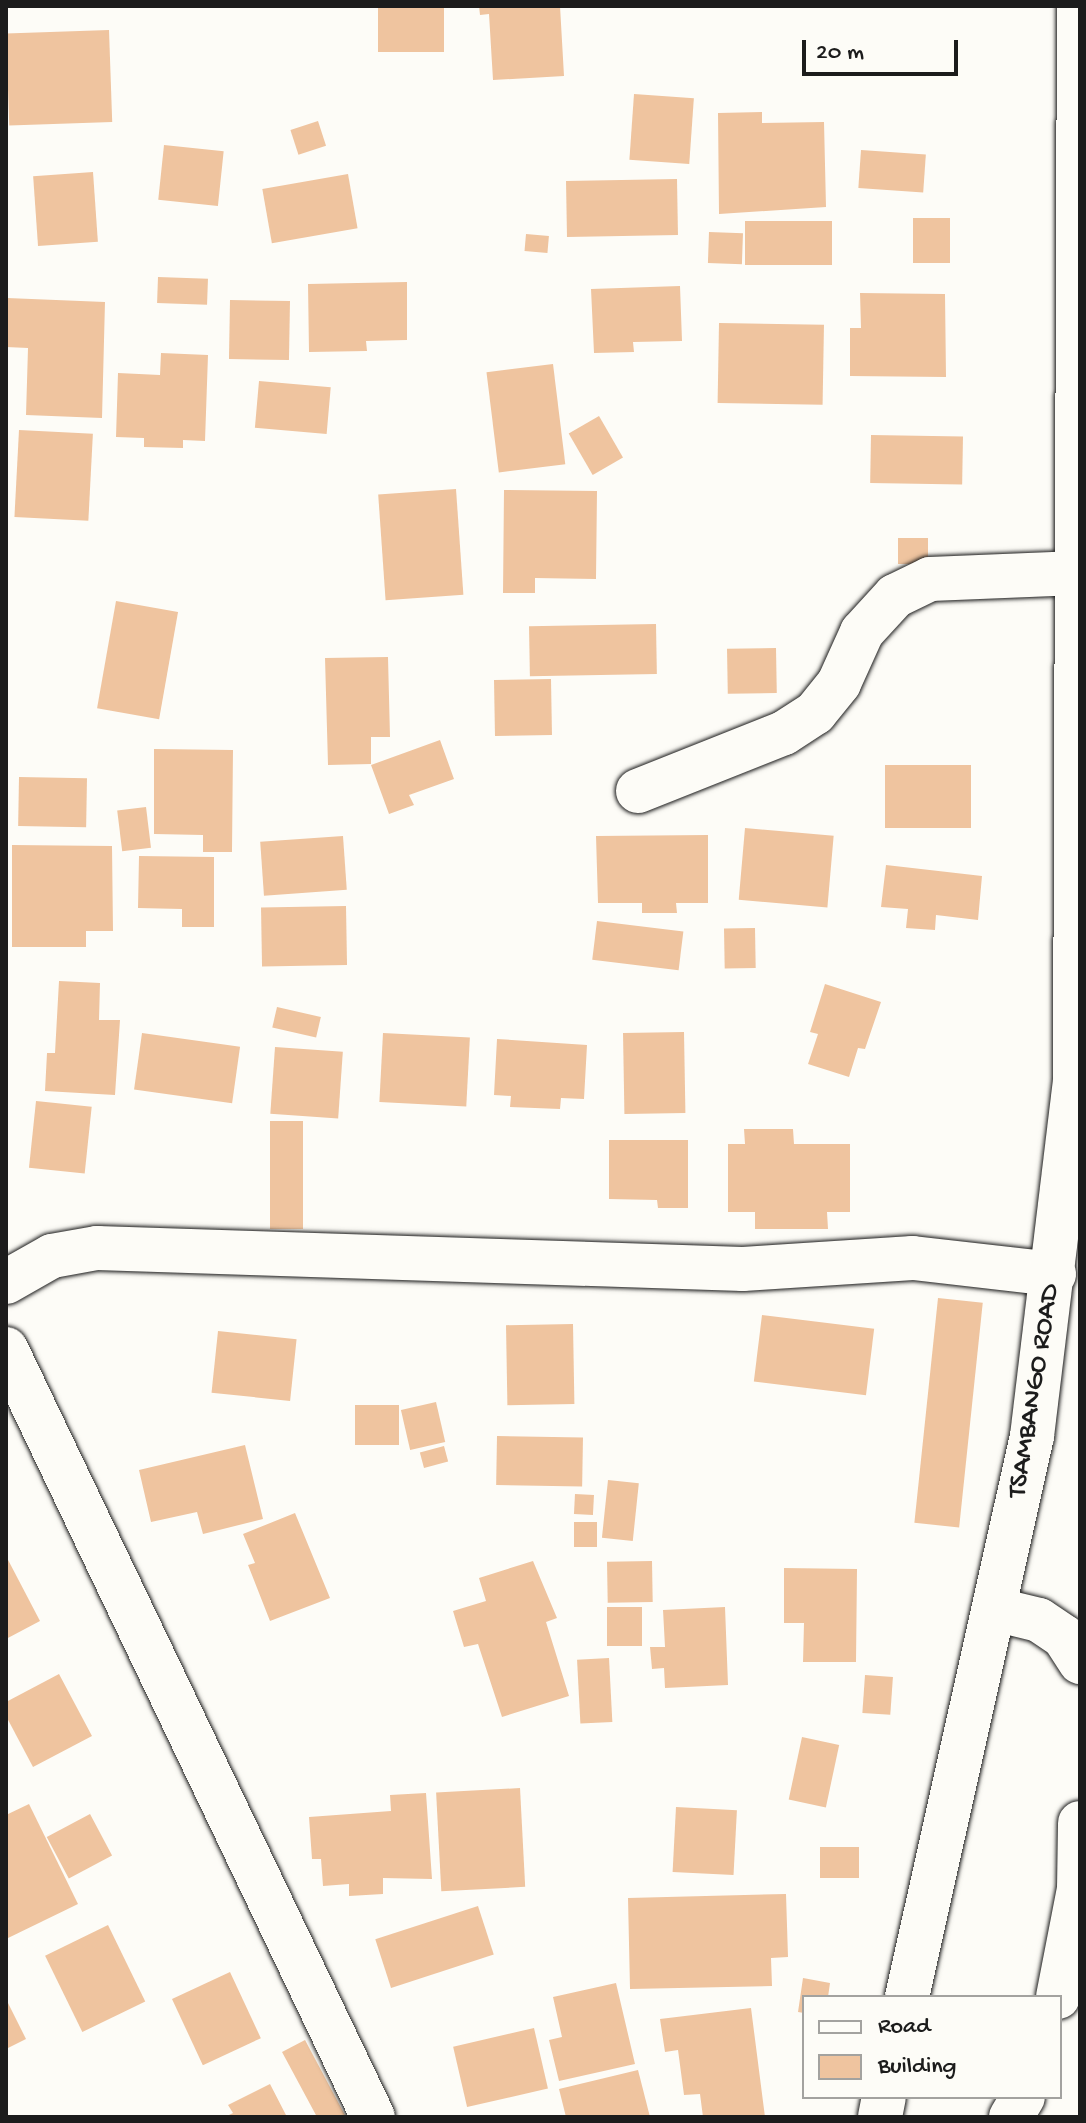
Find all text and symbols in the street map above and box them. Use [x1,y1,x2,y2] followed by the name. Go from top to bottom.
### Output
[806,24,962,74] scale bar
[816,39,864,68] text: 20 m
[1001,1282,1069,1500] street label: TSAMBANGO ROAD
[802,1995,1062,2099] legend
[878,2013,930,2042] text: Road
[878,2053,956,2082] text: Building

